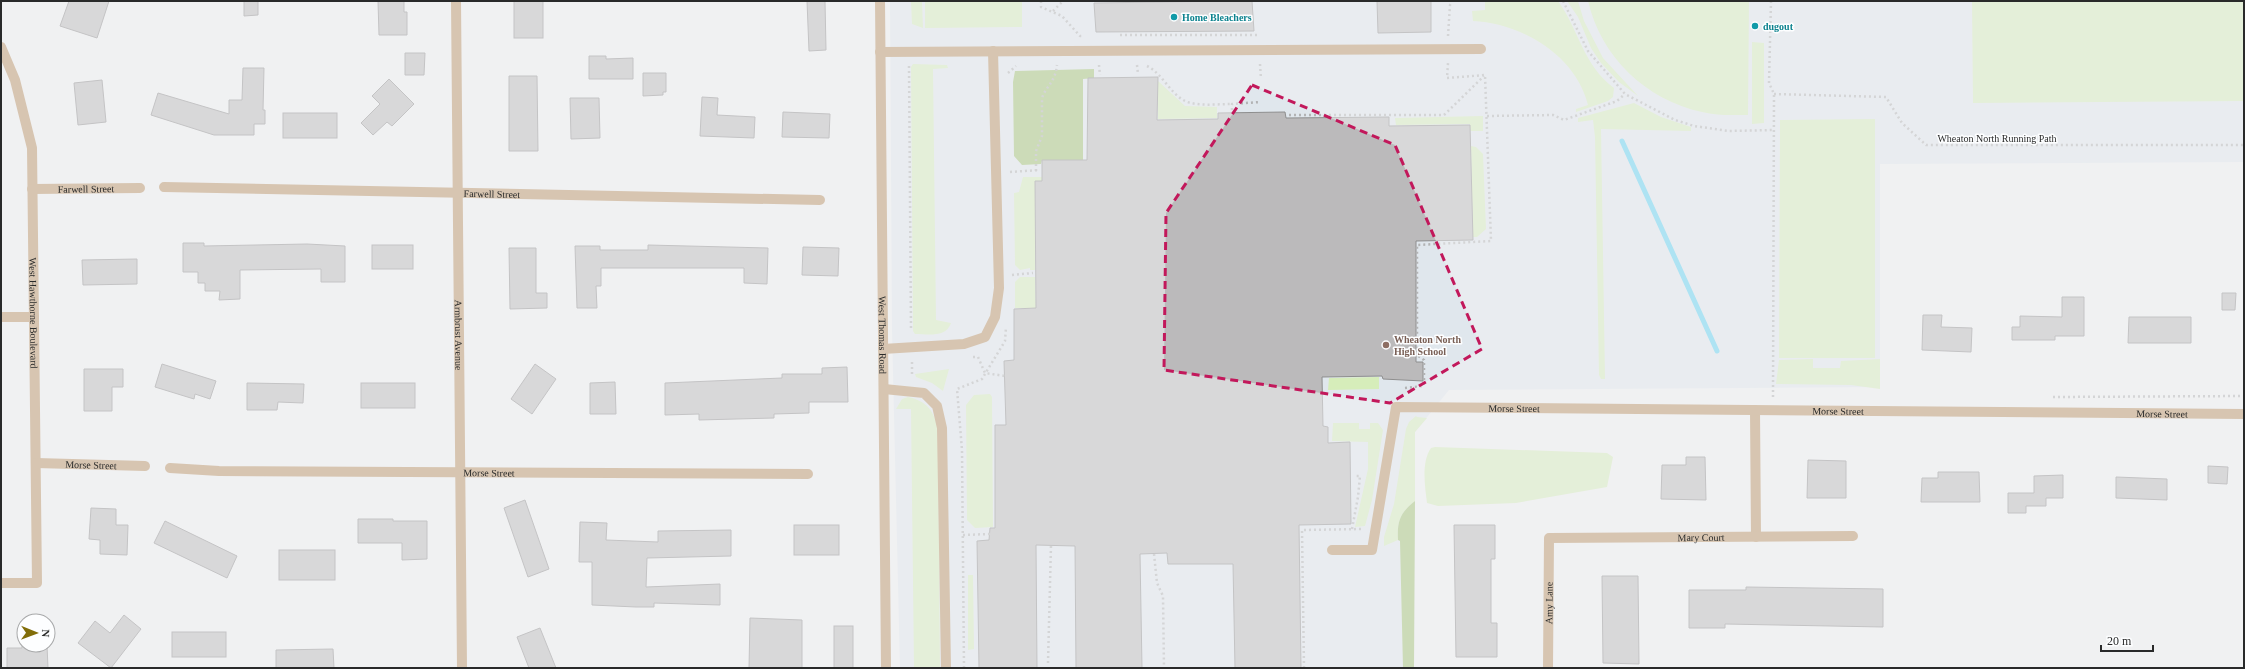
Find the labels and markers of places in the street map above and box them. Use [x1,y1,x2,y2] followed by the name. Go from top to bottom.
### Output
[1169,12,1179,22] marker: Home Bleachers
[1182,12,1252,23] place label: Home Bleachers
[1750,21,1760,31] marker: dugout
[1763,21,1794,32] place label: dugout
[1394,334,1461,357] place label: Wheaton North High School
[1381,340,1391,350] marker: Wheaton North High School

